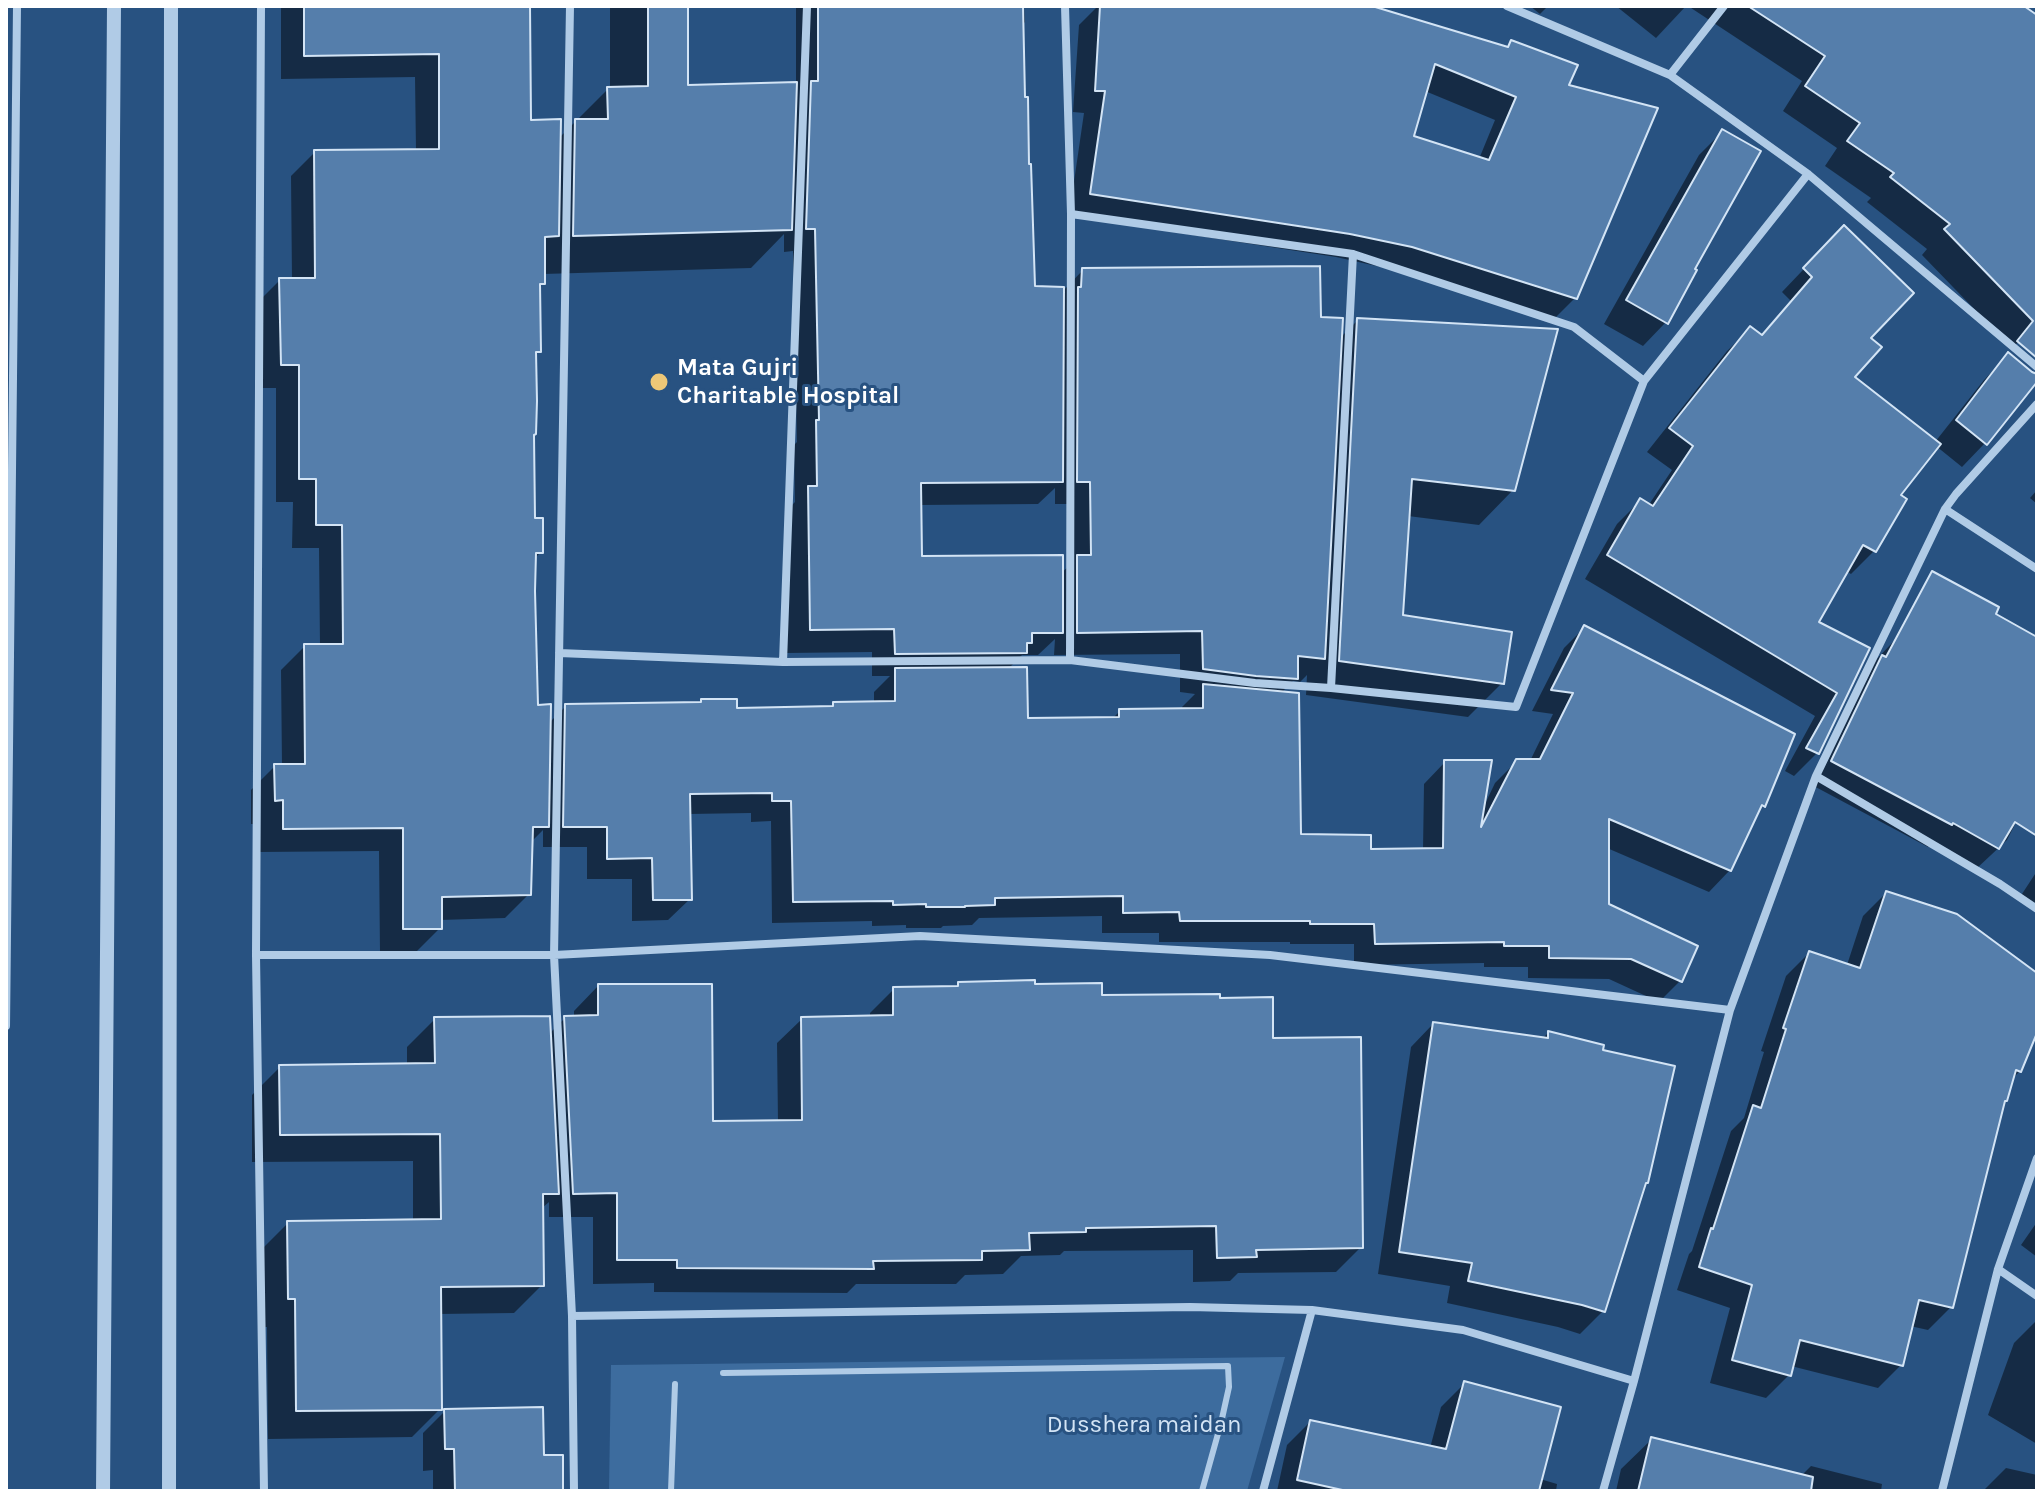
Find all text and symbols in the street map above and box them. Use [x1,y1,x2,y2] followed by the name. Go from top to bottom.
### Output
[677,354,899,410] place label: Mata Gujri Charitable Hospital
[648,371,670,393] marker: Mata Gujri Charitable Hospital
[1047,1411,1241,1439] park label: Dusshera maidan

